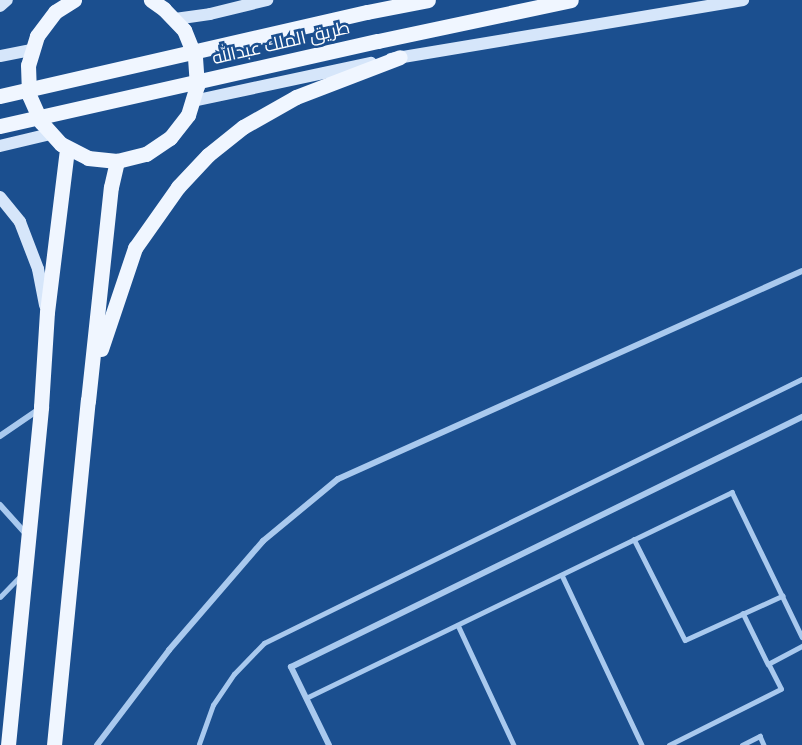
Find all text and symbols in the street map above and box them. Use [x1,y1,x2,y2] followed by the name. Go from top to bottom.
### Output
[210,17,352,69] street label: طريق الملك عبدالله

